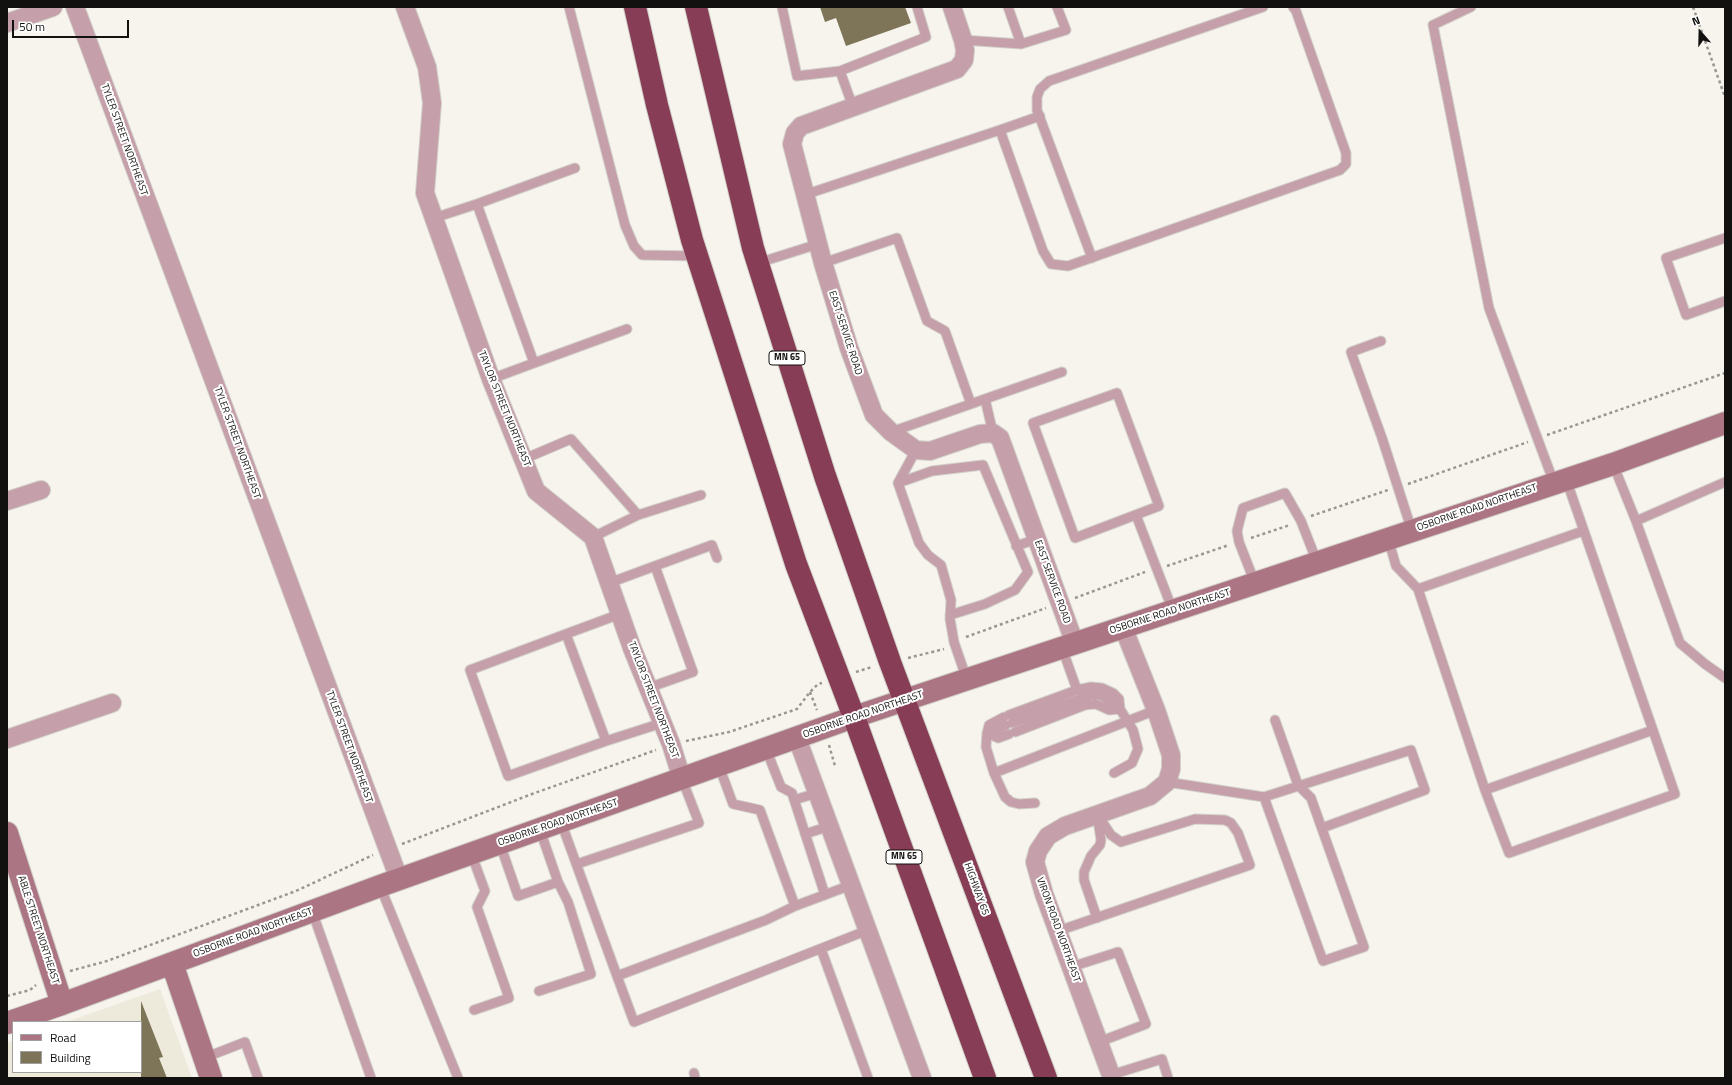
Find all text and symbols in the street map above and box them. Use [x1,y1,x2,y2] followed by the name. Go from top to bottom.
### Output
[14,12,131,38] scale bar
[1680,12,1720,52] north arrow
[1690,12,1702,30] text: N
[19,17,45,36] text: 50 m
[98,82,150,198] street label: TYLER STREET NORTHEAST
[826,289,864,377] street label: EAST SERVICE ROAD
[475,349,533,469] street label: TAYLOR STREET NORTHEAST
[769,351,805,365] road number: MN 65
[211,385,263,501] street label: TYLER STREET NORTHEAST
[1415,482,1539,534] street label: OSBORNE ROAD NORTHEAST
[1031,539,1073,625] street label: EAST SERVICE ROAD
[1108,587,1232,637] street label: OSBORNE ROAD NORTHEAST
[625,640,681,760] street label: TAYLOR STREET NORTHEAST
[323,689,375,805] street label: TYLER STREET NORTHEAST
[801,689,925,741] street label: OSBORNE ROAD NORTHEAST
[496,797,620,849] street label: OSBORNE ROAD NORTHEAST
[886,850,922,864] road number: MN 65
[961,861,991,917] street label: HIGHWAY 65
[15,874,61,986] street label: ABLE STREET NORTHEAST
[1033,876,1083,984] street label: VIRON ROAD NORTHEAST
[192,906,314,960] street label: OSBORNE ROAD NORTHEAST
[12,1021,142,1073] legend
[50,1028,76,1047] text: Road
[50,1048,91,1067] text: Building

